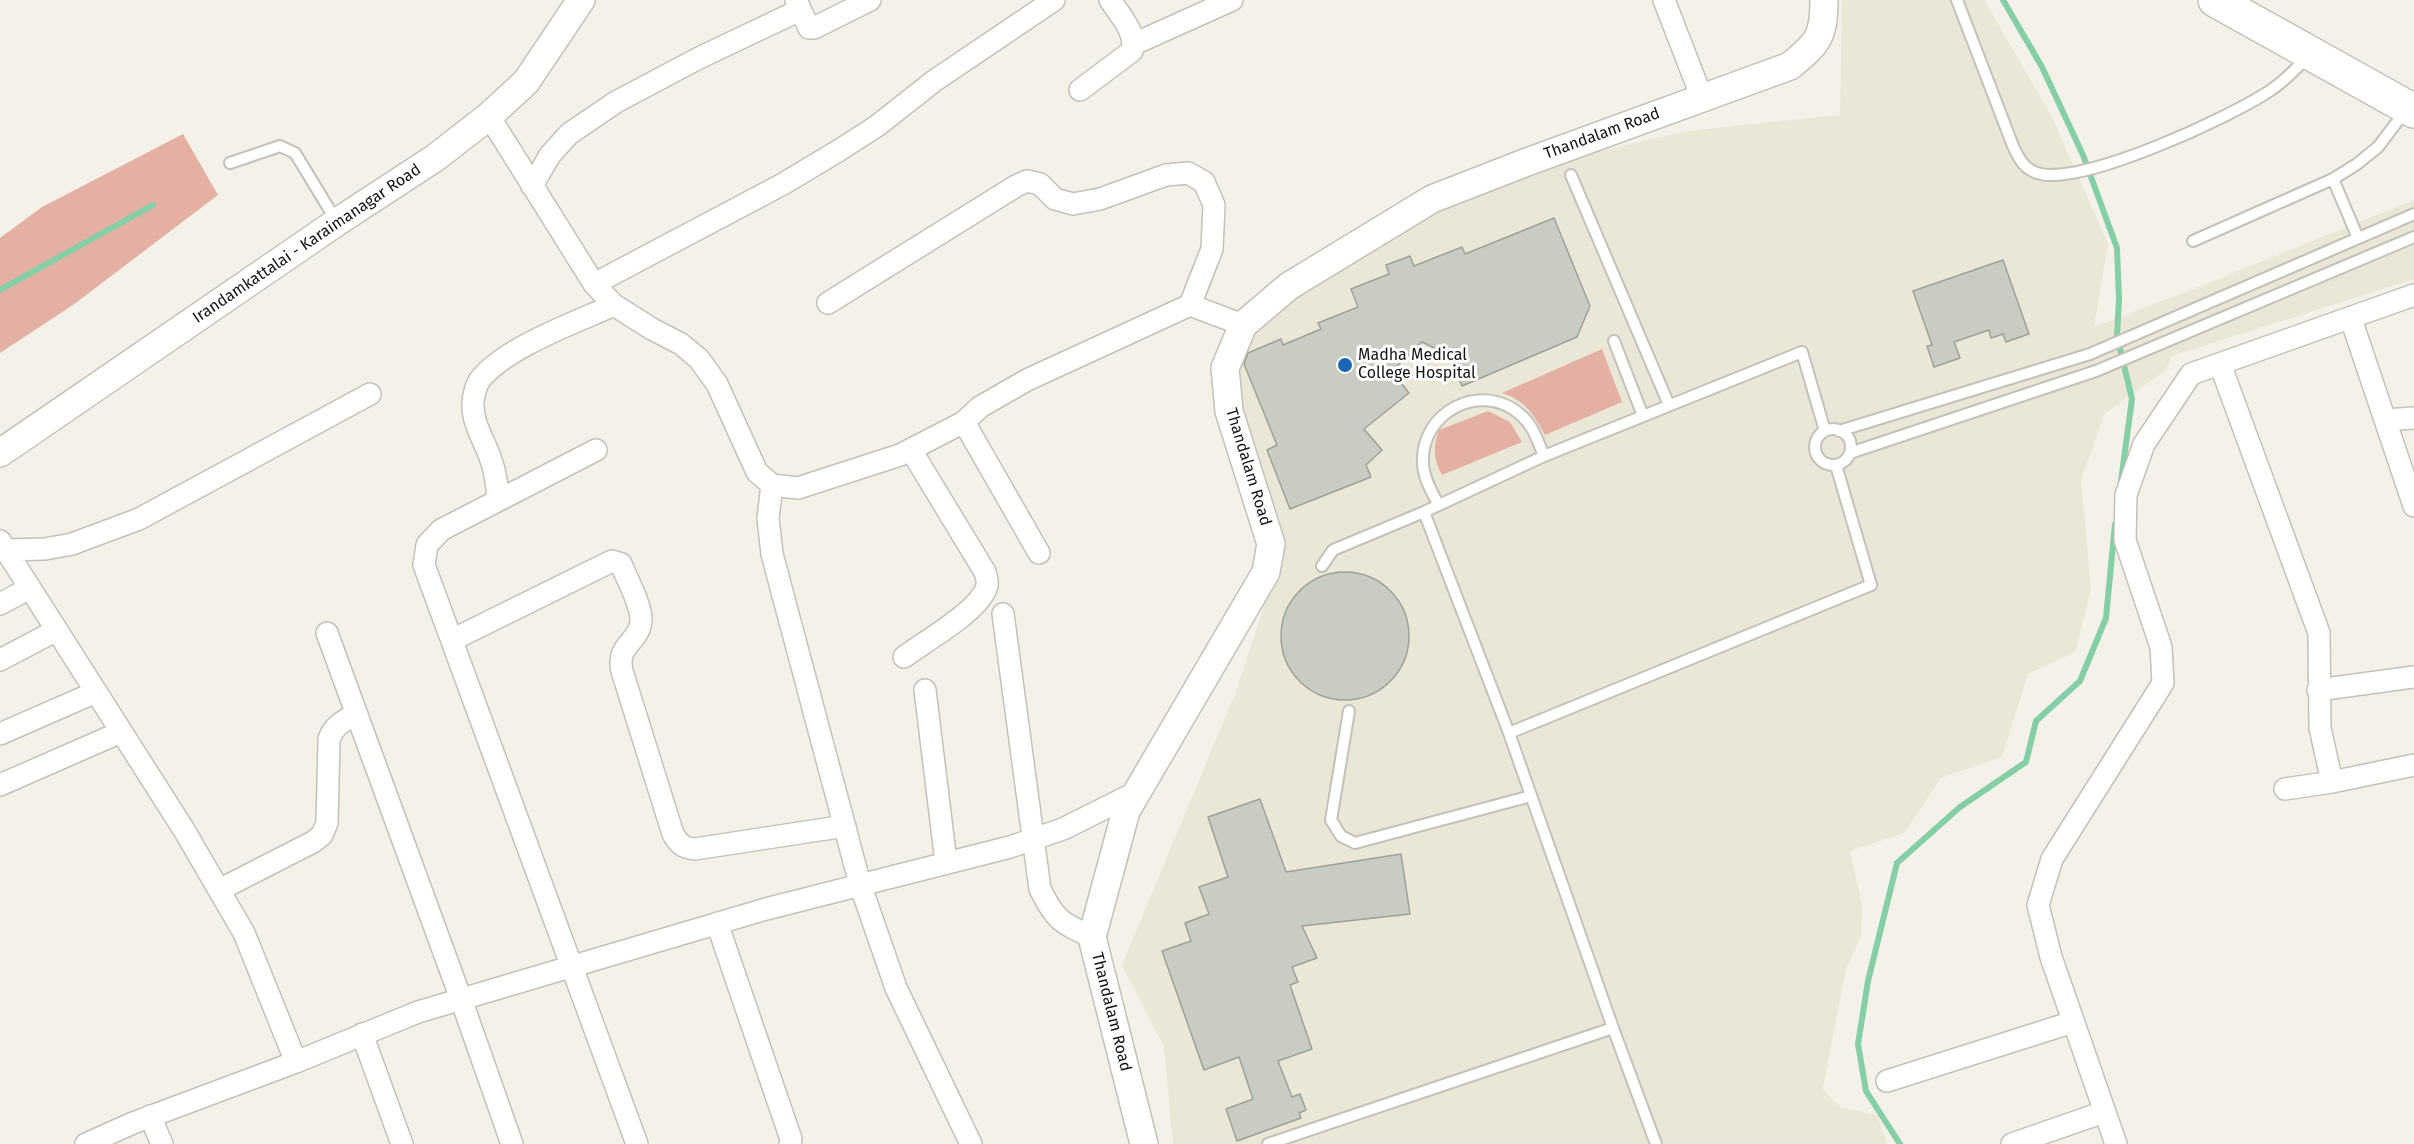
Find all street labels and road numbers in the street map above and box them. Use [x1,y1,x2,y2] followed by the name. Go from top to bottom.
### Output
[1541,104,1663,164] street label: Thandalam Road
[189,160,425,328] street label: Irandamkattalai - Karaimanagar Road
[1221,406,1275,528] street label: Thandalam Road
[1087,950,1135,1074] street label: Thandalam Road

